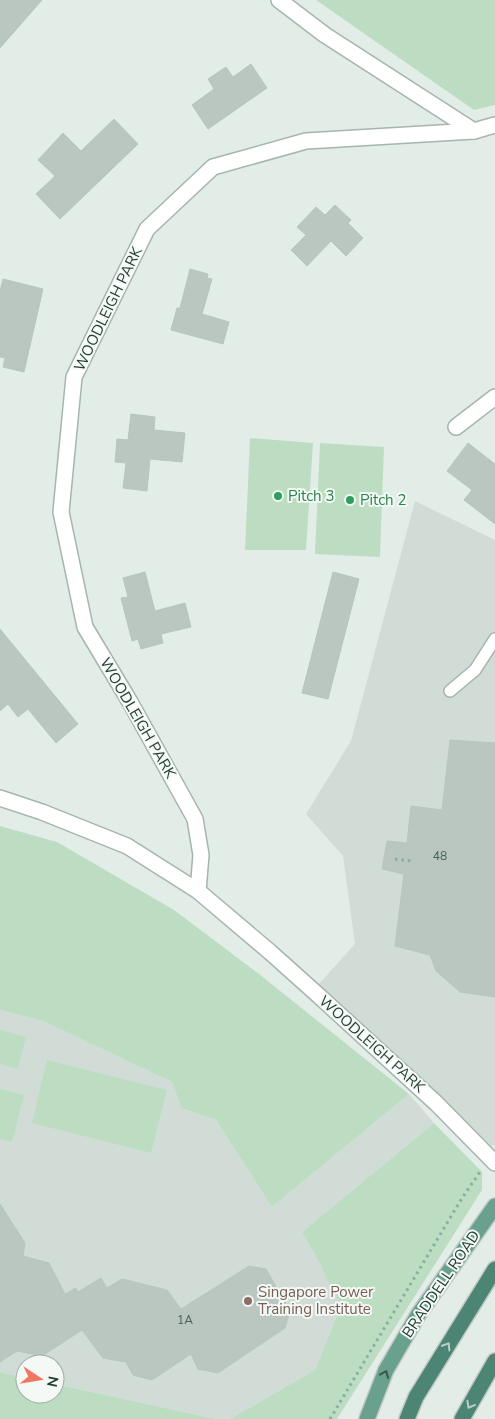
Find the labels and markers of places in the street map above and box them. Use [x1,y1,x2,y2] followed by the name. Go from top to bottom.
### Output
[288,486,334,506] place label: Pitch 3
[272,490,284,502] marker: Pitch 3
[360,490,406,510] place label: Pitch 2
[344,494,356,506] marker: Pitch 2
[258,1282,374,1319] place label: Singapore Power Training Institute
[242,1295,254,1307] marker: Singapore Power Training Institute

